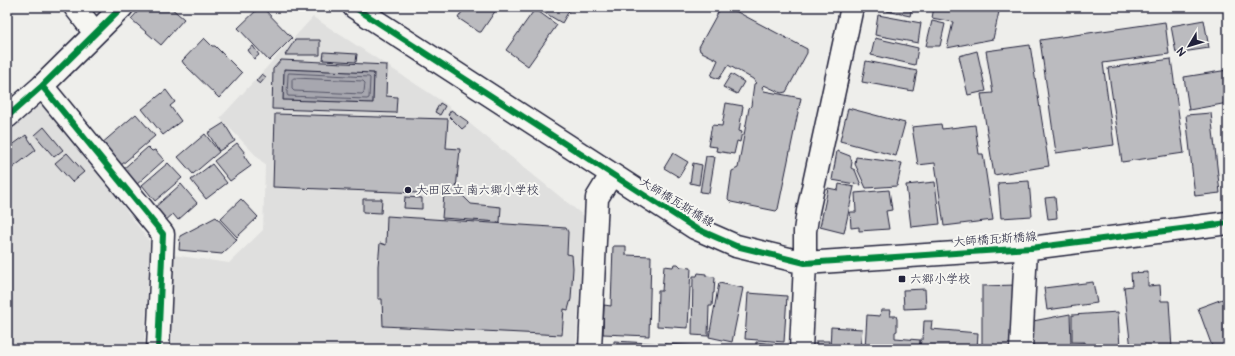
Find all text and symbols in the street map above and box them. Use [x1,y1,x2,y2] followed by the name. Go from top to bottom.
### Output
[1169,26,1209,66] north arrow
[1174,44,1189,59] text: N
[637,174,717,230] street label: 大師橋瓦斯橋線
[416,183,539,198] place label: 大田区立 南六郷小学校
[403,185,413,195] marker: 大田区立 南六郷小学校
[953,229,1037,250] street label: 大師橋瓦斯橋線
[910,272,970,287] place label: 六郷小学校
[897,274,907,284] marker: 六郷小学校

